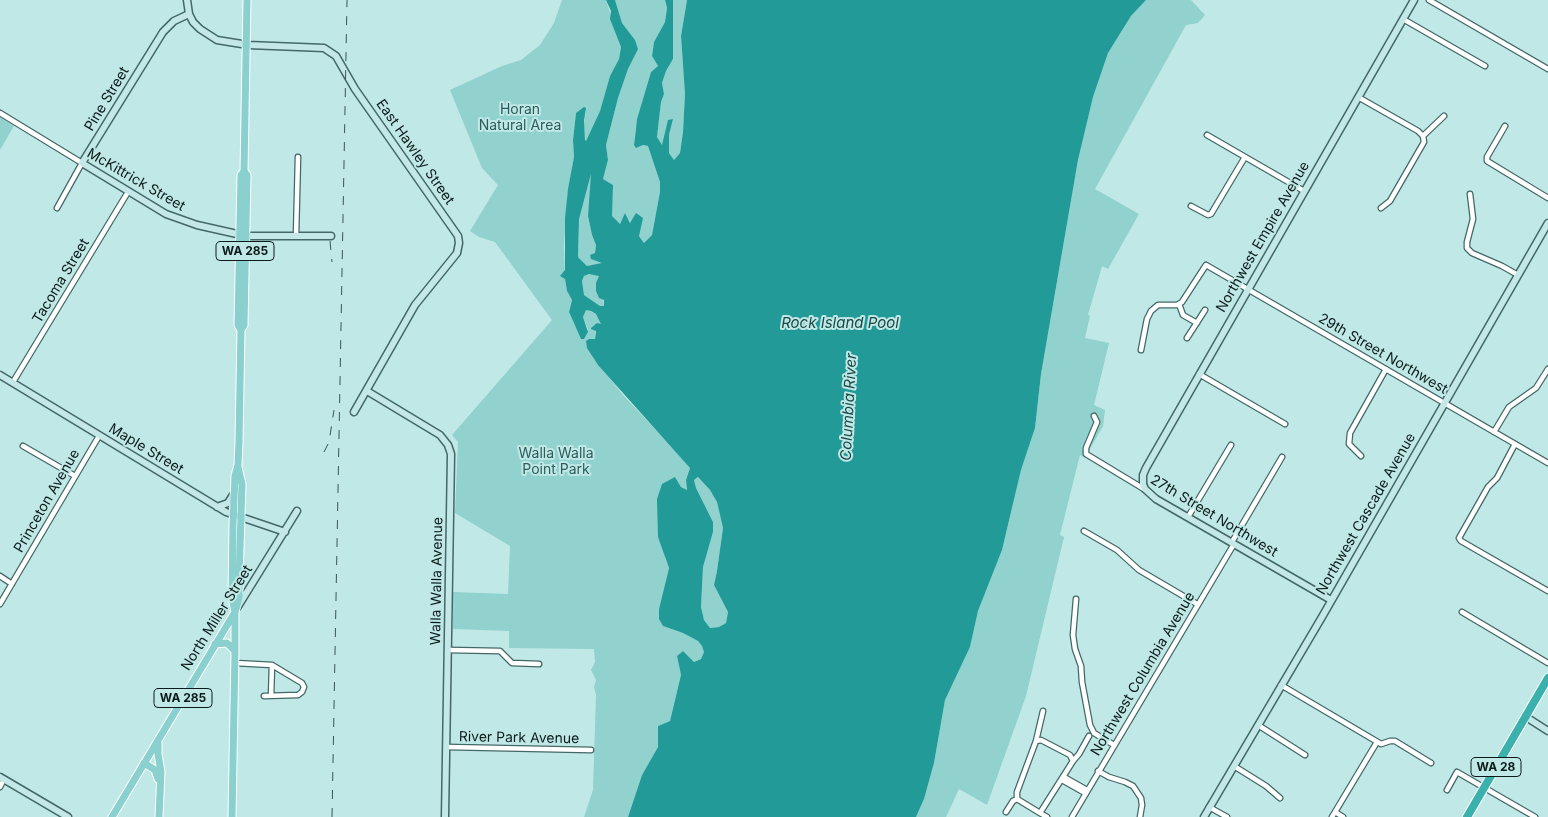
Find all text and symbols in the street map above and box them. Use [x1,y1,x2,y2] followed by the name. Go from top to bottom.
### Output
[81,64,133,134] street label: Pine Street
[372,96,458,208] street label: East Hawley Street
[479,102,561,134] park label: Horan Natural Area
[84,145,188,215] street label: McKittrick Street
[1213,159,1313,315] street label: Northwest Empire Avenue
[29,236,93,326] street label: Tacoma Street
[216,242,274,260] road number: WA 285
[1315,310,1451,398] street label: 29th Street Northwest
[781,314,899,332] water label: Rock Island Pool
[837,353,861,461] water label: Columbia River
[106,420,186,478] street label: Maple Street
[1313,430,1419,598] street label: Northwest Cascade Avenue
[11,446,83,556] street label: Princeton Avenue
[518,446,594,478] park label: Walla Walla Point Park
[1147,471,1281,561] street label: 27th Street Northwest
[427,517,447,645] street label: Walla Walla Avenue
[178,562,256,674] street label: North Miller Street
[1087,589,1199,759] street label: Northwest Columbia Avenue
[154,688,212,708] road number: WA 285
[459,729,579,747] street label: River Park Avenue
[1471,758,1521,776] road number: WA 28

